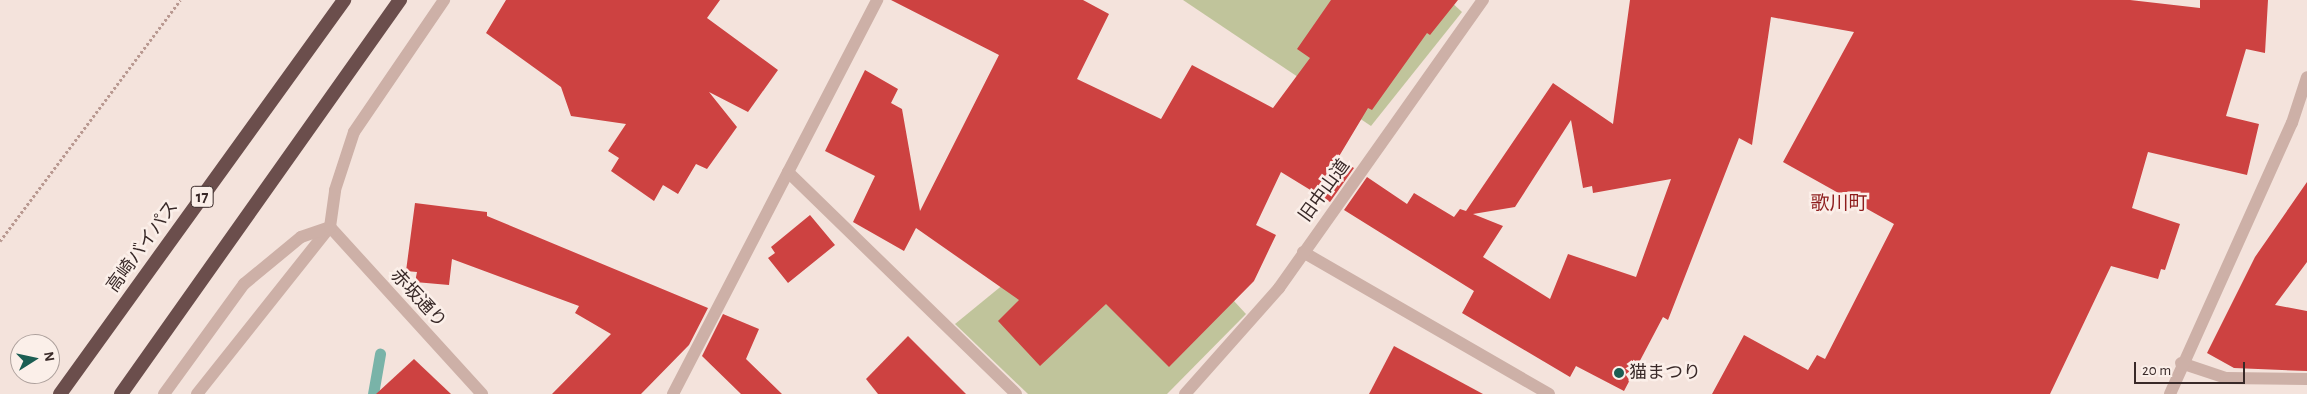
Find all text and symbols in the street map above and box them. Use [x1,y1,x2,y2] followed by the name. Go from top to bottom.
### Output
[1295,156,1355,226] street label: 旧中山道
[190,183,214,210] road number: 17
[1811,193,1867,215] district label: 歌川町
[103,197,183,297] street label: 高崎バイパス
[386,265,450,333] street label: 赤坂通り
[10,334,60,384] north arrow
[41,351,57,363] text: N
[2137,352,2248,384] scale bar
[1629,362,1701,384] place label: 猫まつり
[2142,363,2171,378] text: 20 m
[1613,367,1625,379] marker: 猫まつり

